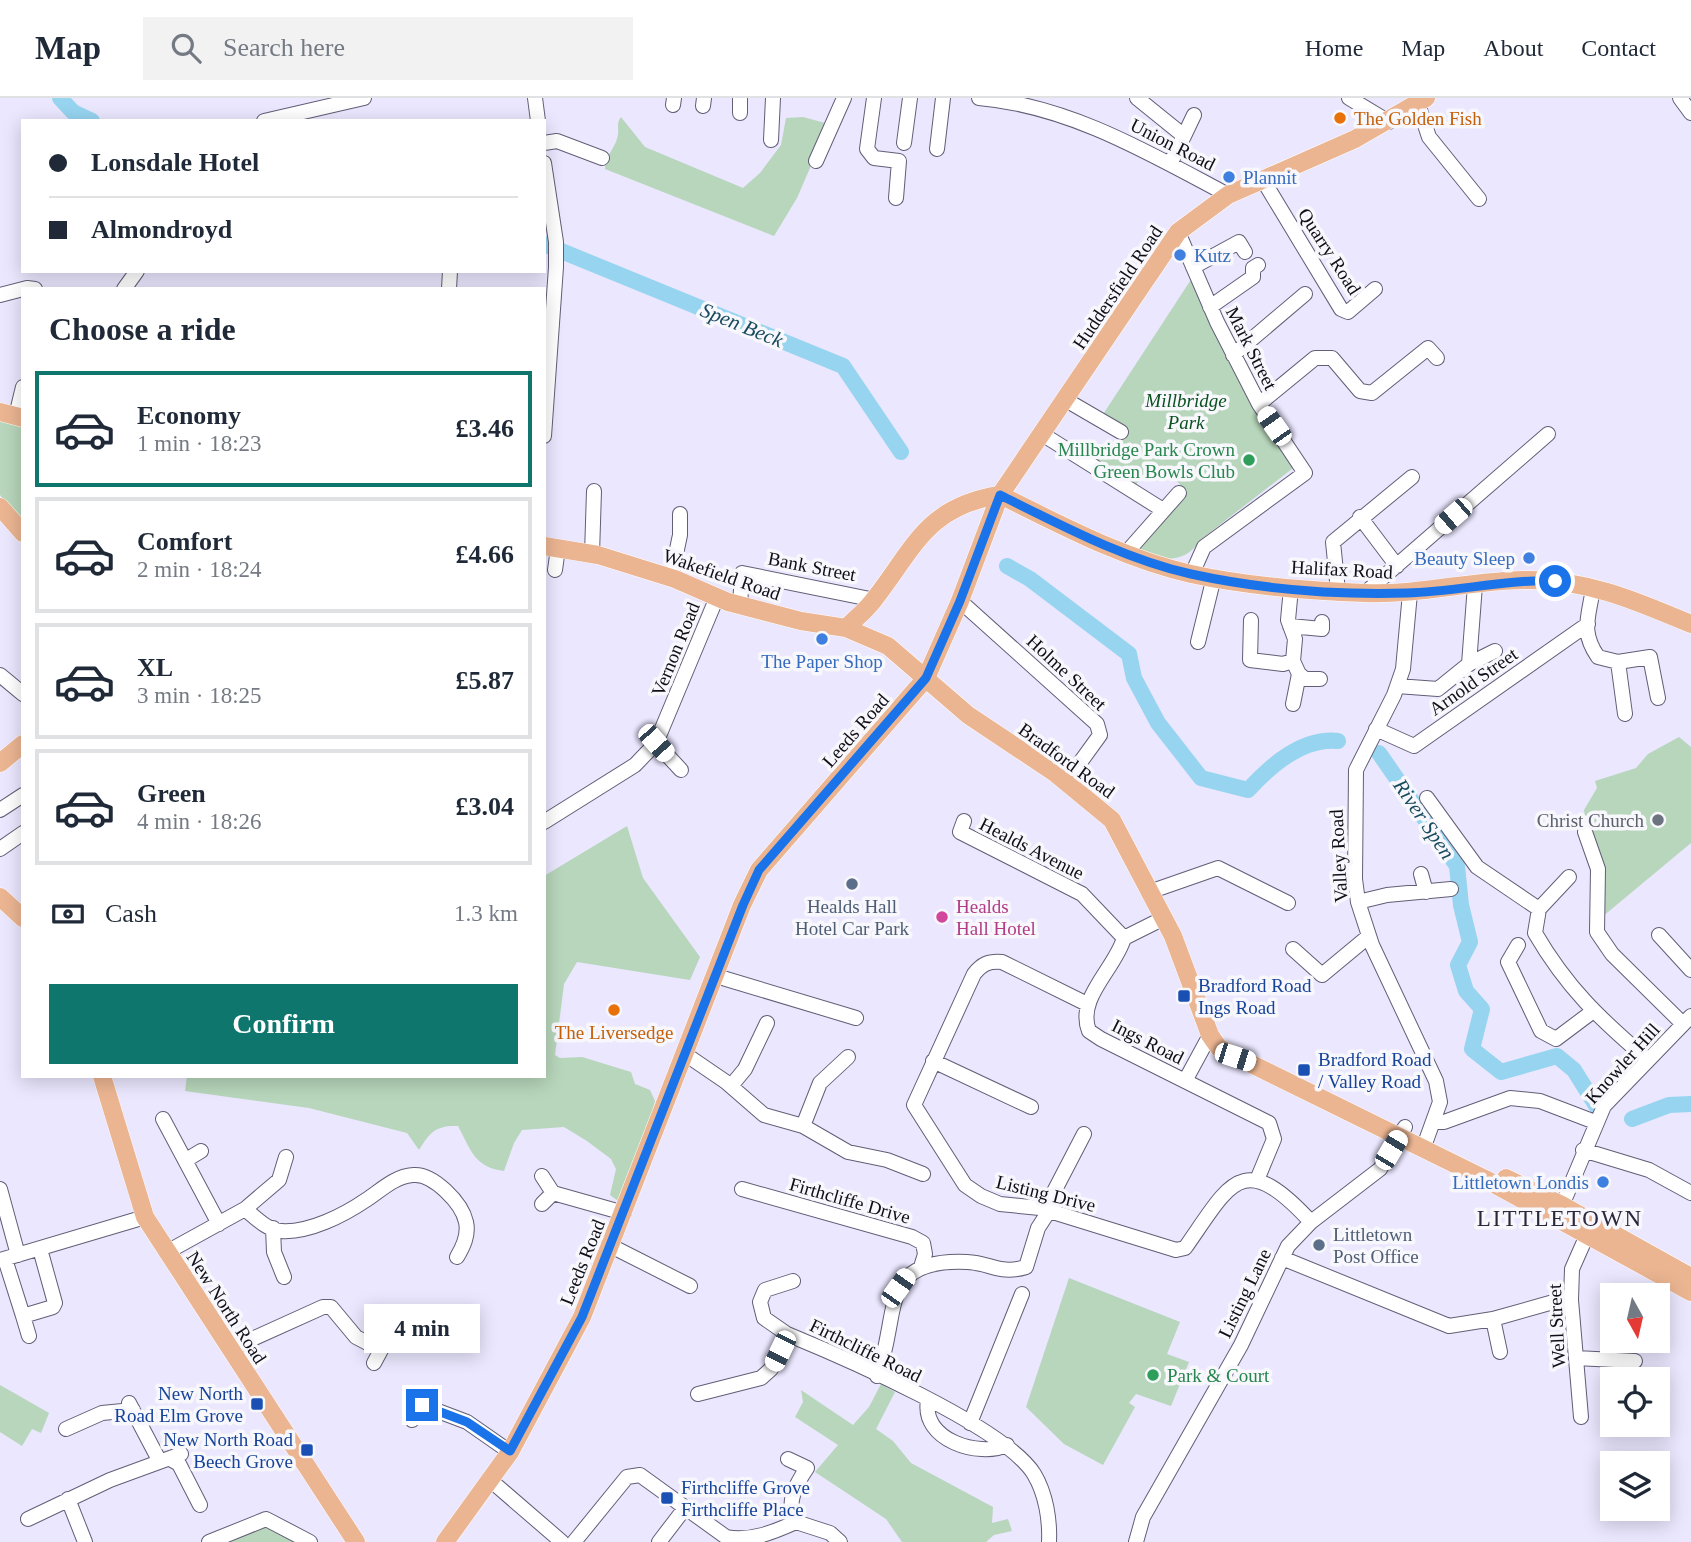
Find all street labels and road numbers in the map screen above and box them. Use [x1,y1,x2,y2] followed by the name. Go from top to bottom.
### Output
[1127,114,1219,175] street label: Union Road
[1294,204,1366,299] street label: Quarry Road
[1068,221,1167,353] street label: Huddersfield Road
[1222,303,1282,394] street label: Mark Street
[661,545,784,604] street label: Wakefield Road
[766,548,858,585] street label: Bank Street
[1291,556,1394,583] street label: Halifax Road
[647,599,704,699] street label: Vernon Road
[1023,630,1111,715] street label: Holme Street
[1425,643,1522,720] street label: Arnold Street
[818,689,893,771] street label: Leeds Road
[1015,719,1119,803] street label: Bradford Road
[1326,808,1351,903] street label: Valley Road
[976,813,1087,884] street label: Healds Avenue
[1108,1014,1188,1069] street label: Ings Road
[1581,1019,1664,1108] street label: Knowler Hill
[994,1171,1098,1216] street label: Listing Drive
[787,1173,913,1228] street label: Firthcliffe Drive
[556,1216,609,1308] street label: Leeds Road
[1214,1245,1275,1341] street label: Listing Lane
[182,1247,271,1368] street label: New North Road
[1544,1283,1569,1369] street label: Well Street
[807,1314,925,1387] street label: Firthcliffe Road

